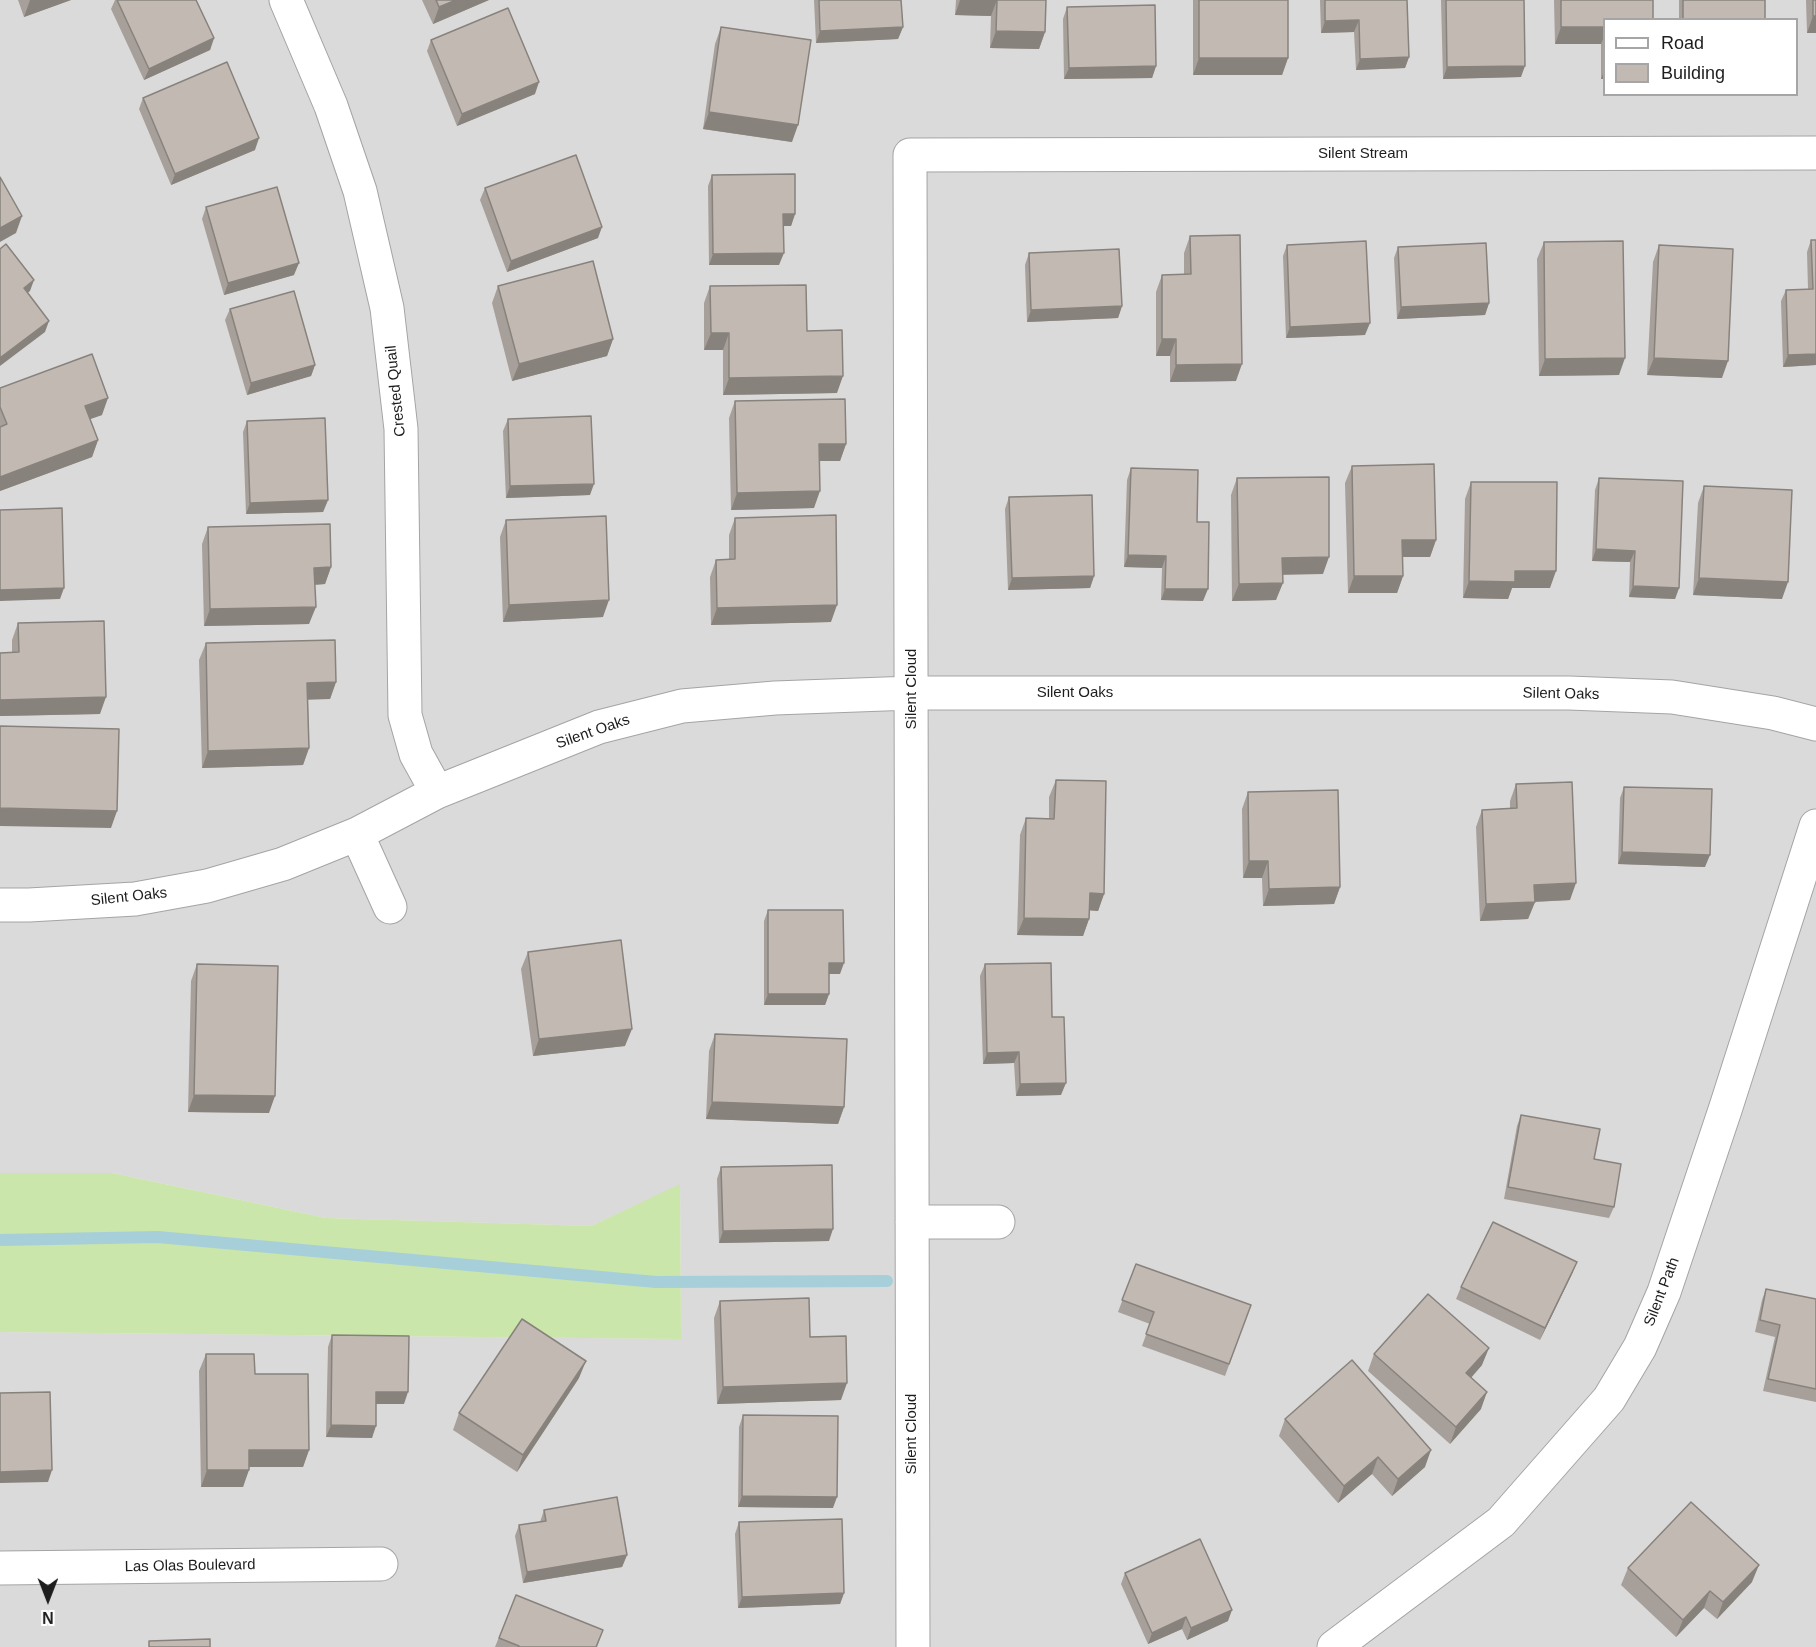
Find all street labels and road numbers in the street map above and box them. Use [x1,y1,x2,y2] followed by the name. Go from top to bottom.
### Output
[1318,145,1408,163] street label: Silent Stream
[382,344,410,438] street label: Crested Quail
[903,649,921,729] street label: Silent Cloud
[1037,684,1113,702] street label: Silent Oaks
[1522,684,1600,704] street label: Silent Oaks
[554,711,632,753] street label: Silent Oaks
[90,884,168,910] street label: Silent Oaks
[1641,1255,1683,1329] street label: Silent Path
[903,1394,921,1474] street label: Silent Cloud
[124,1556,256,1576] street label: Las Olas Boulevard

